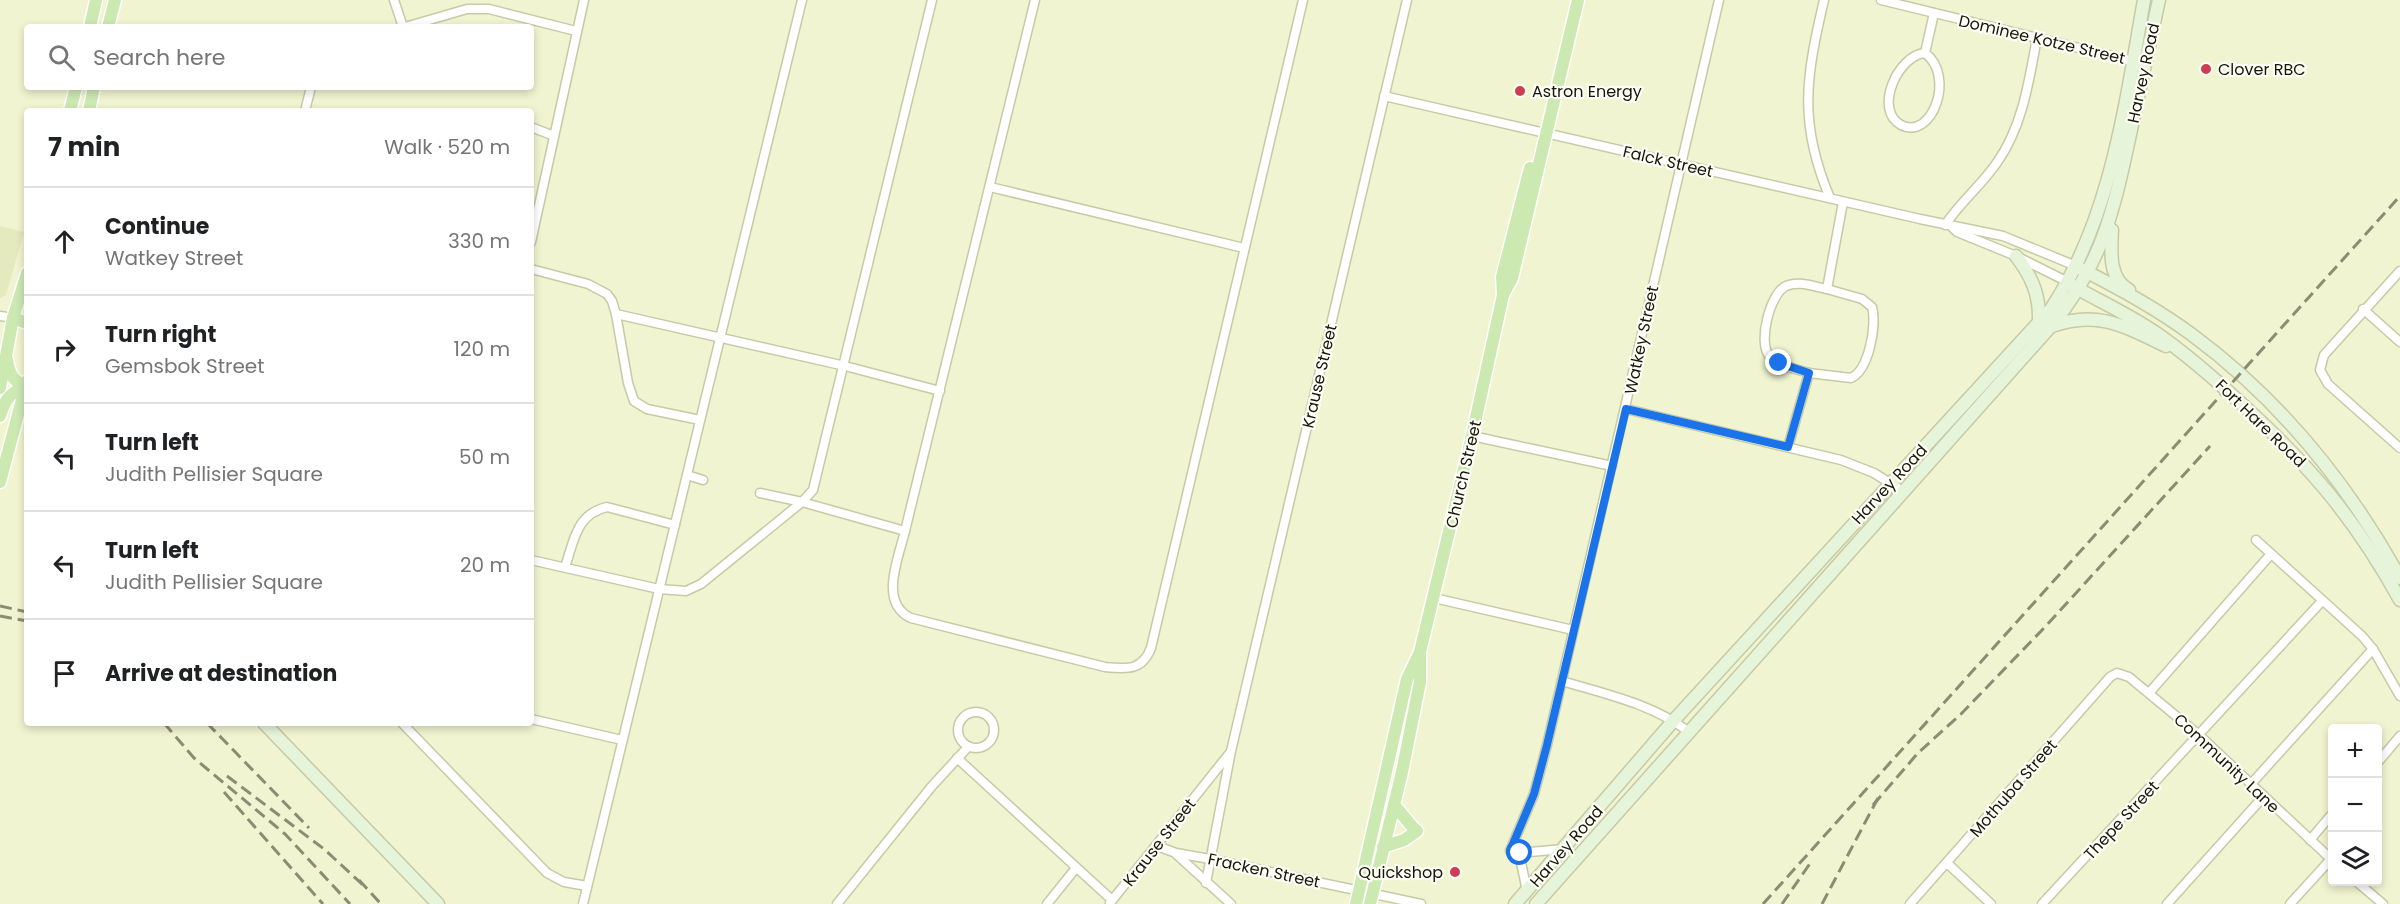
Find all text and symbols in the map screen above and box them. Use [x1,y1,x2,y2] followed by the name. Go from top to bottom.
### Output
[1956,9,2128,70] street label: Dominee Kotze Street
[2122,21,2165,125] street label: Harvey Road
[24,24,534,90] search box
[45,41,78,74] icon: search
[93,42,226,73] text: Search here
[2218,58,2306,81] place label: Clover RBC
[2199,62,2213,76] marker: Clover RBC
[1532,80,1642,103] place label: Astron Energy
[1513,84,1527,98] marker: Astron Energy
[48,129,120,165] text: 7 min
[384,133,510,161] text: Walk · 520 m
[1621,140,1715,183] street label: Falck Street
[105,211,209,242] text: Continue
[48,225,81,258] icon: ahead
[448,227,510,255] text: 330 m
[105,244,243,272] text: Watkey Street
[1619,283,1664,397] street label: Watkey Street
[105,319,216,350] text: Turn right
[1296,322,1343,430] street label: Krause Street
[48,333,81,366] icon: right
[454,335,510,363] text: 120 m
[1765,349,1791,375] route end
[105,352,265,380] text: Gemsbok Street
[2210,374,2311,473] street label: Fort Hare Road
[1440,418,1487,530] street label: Church Street
[105,427,199,458] text: Turn left
[1846,439,1932,529] street label: Harvey Road
[48,441,81,474] icon: left
[459,443,510,471] text: 50 m
[105,460,323,488] text: Judith Pellisier Square
[105,535,199,566] text: Turn left
[48,549,81,582] icon: left
[460,551,510,579] text: 20 m
[105,568,323,596] text: Judith Pellisier Square
[48,657,81,690] icon: arrive
[105,658,337,689] text: Arrive at destination
[2169,708,2285,819] street label: Community Lane
[2328,724,2382,886] map controls
[2328,724,2382,778] button: +
[1964,734,2063,842] street label: Mothuba Street
[2079,776,2164,865] street label: Thepe Street
[2328,778,2382,832] button: −
[1118,793,1201,891] street label: Krause Street
[1524,800,1608,892] street label: Harvey Road
[2328,832,2382,886] button: layers
[1506,839,1532,865] route start
[1206,847,1322,894] street label: Fracken Street
[1359,861,1443,884] place label: Quickshop
[1448,865,1462,879] marker: Quickshop

